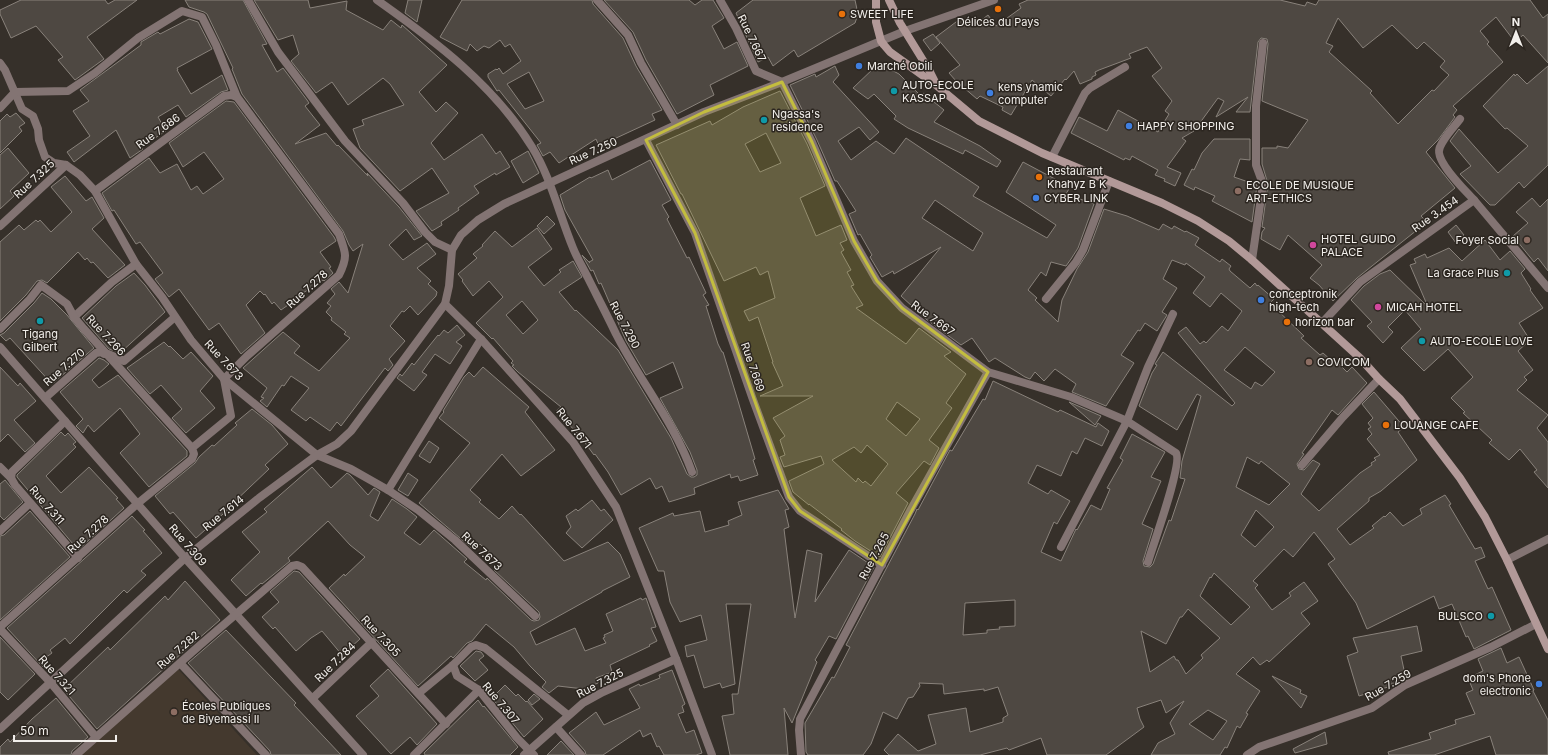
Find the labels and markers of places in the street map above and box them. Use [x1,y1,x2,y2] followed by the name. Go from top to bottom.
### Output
[993,4,1003,14] marker: Délices du Pays
[850,7,914,21] place label: SWEET LIFE
[837,9,847,19] marker: SWEET LIFE
[957,15,1040,29] place label: Délices du Pays
[867,59,933,73] place label: Marché Obili
[854,61,864,71] marker: Marché Obili
[902,78,974,105] place label: AUTO-ECOLE KASSAP
[998,80,1063,107] place label: kens ynamic computer
[889,86,899,96] marker: AUTO-ECOLE KASSAP
[985,88,995,98] marker: kens ynamic computer
[772,107,823,134] place label: Ngassa's residence
[759,115,769,125] marker: Ngassa's residence
[1137,119,1235,133] place label: HAPPY SHOPPING
[1124,121,1134,131] marker: HAPPY SHOPPING
[1047,164,1107,191] place label: Restaurant Khahyz B K
[1034,172,1044,182] marker: Restaurant Khahyz B K
[1246,178,1354,205] place label: ECOLE DE MUSIQUE ART-ETHICS
[1233,186,1243,196] marker: ECOLE DE MUSIQUE ART-ETHICS
[1044,191,1109,205] place label: CYBER LINK
[1031,193,1041,203] marker: CYBER LINK
[1321,232,1396,259] place label: HOTEL GUIDO PALACE
[1456,233,1519,247] place label: Foyer Social
[1522,235,1532,245] marker: Foyer Social
[1308,240,1318,250] marker: HOTEL GUIDO PALACE
[1427,266,1499,280] place label: La Grace Plus
[1502,268,1512,278] marker: La Grace Plus
[1269,287,1337,314] place label: conceptronik high-tech
[1256,295,1266,305] marker: conceptronik high-tech
[1386,300,1462,314] place label: MICAH HOTEL
[1373,302,1383,312] marker: MICAH HOTEL
[1295,315,1354,329] place label: horizon bar
[35,316,45,326] marker: Tigang Gilbert
[1282,317,1292,327] marker: horizon bar
[22,327,58,354] place label: Tigang Gilbert
[1430,334,1533,348] place label: AUTO-ECOLE LOVE
[1417,336,1427,346] marker: AUTO-ECOLE LOVE
[1317,355,1370,369] place label: COVICOM
[1304,357,1314,367] marker: COVICOM
[1394,418,1479,432] place label: LOUANGE CAFE
[1381,420,1391,430] marker: LOUANGE CAFE
[1438,609,1483,623] place label: BULSCO
[1486,611,1496,621] marker: BULSCO
[1463,671,1531,698] place label: dom's Phone electronic
[1534,679,1544,689] marker: dom's Phone electronic
[182,699,271,726] place label: Écoles Publiques de Biyemassi II
[169,707,179,717] marker: Écoles Publiques de Biyemassi II

